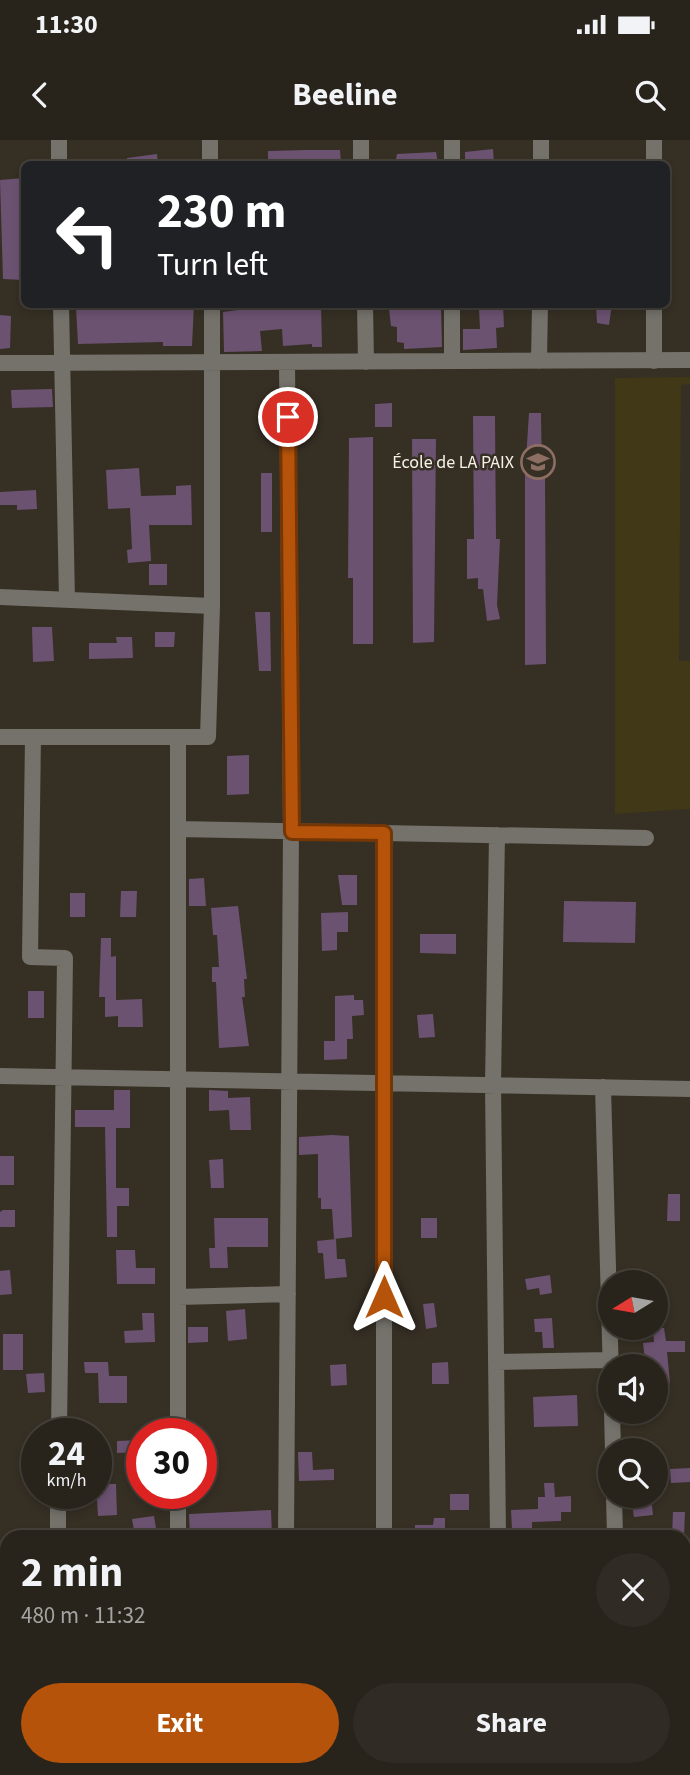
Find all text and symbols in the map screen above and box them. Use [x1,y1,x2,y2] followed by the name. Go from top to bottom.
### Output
[35,6,98,43] text: 11:30
[292,72,398,118] text: Beeline
[21,76,59,114] icon: back
[631,76,669,114] icon: search
[157,177,286,247] text: 230 m
[42,189,133,280] icon: left
[157,242,268,288] text: Turn left
[258,387,318,447] pin
[269,398,307,436] icon: arrive
[519,443,557,481] school or university icon: École de LA PAIX
[392,450,514,475] place label: École de LA PAIX
[347,1260,421,1334] position arrow
[598,1270,668,1340] north arrow
[598,1270,668,1508] map controls
[598,1354,668,1424] button: sound
[126,1418,217,1509] speed limit sign: 30
[48,1429,85,1479] text: 24
[598,1438,668,1508] button: search
[47,1468,86,1493] text: km/h
[21,1543,123,1603] text: 2 min
[596,1553,670,1627] button: close
[21,1599,145,1632] text: 480 m · 11:32
[21,1683,339,1763] button: Exit
[353,1683,670,1763] button: Share

